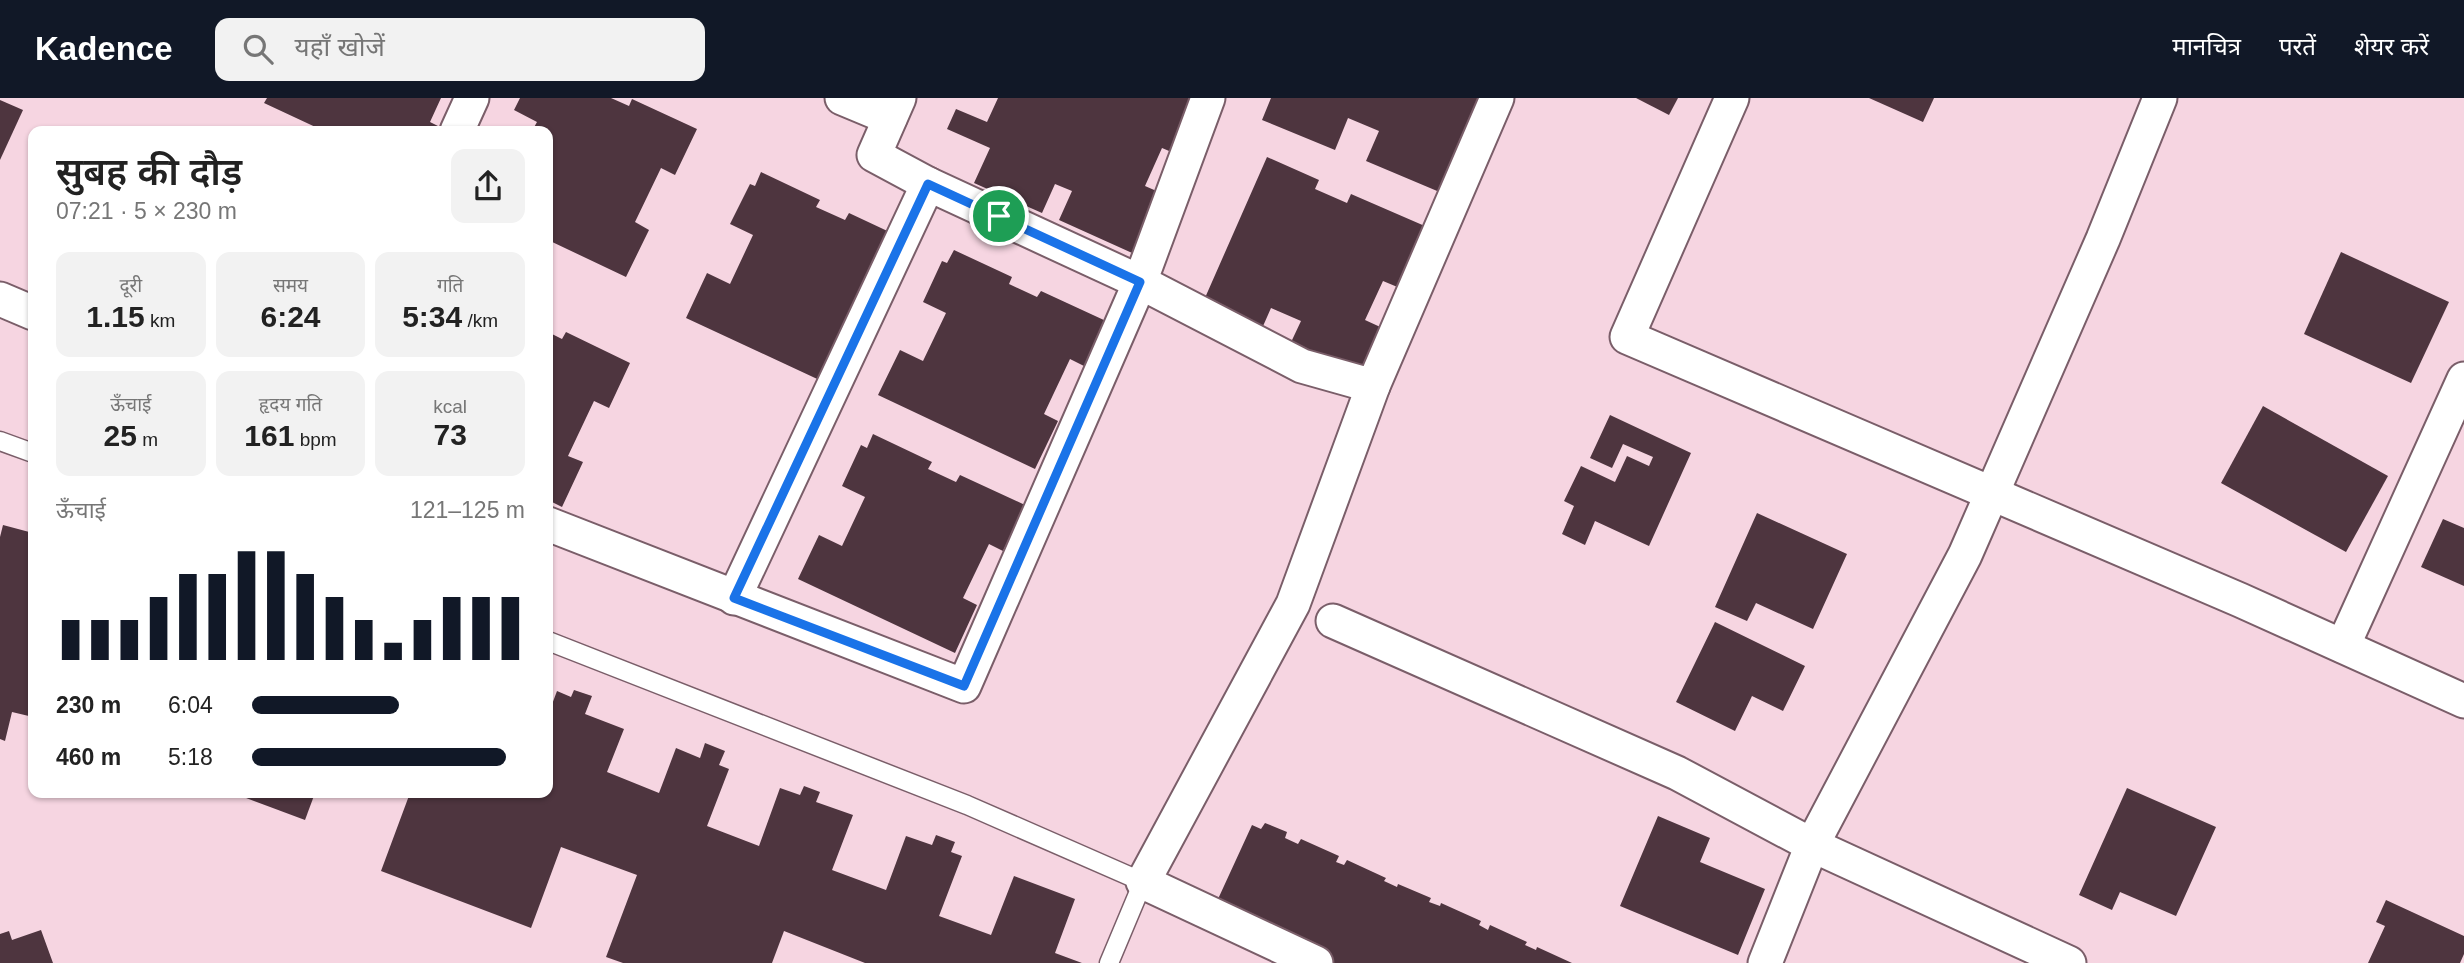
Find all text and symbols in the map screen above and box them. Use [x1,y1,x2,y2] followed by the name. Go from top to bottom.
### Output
[215,18,705,81] search box
[35,30,173,67] text: Kadence
[239,30,277,68] icon: search
[295,32,385,62] text: यहाँ खोजें
[2172,33,2241,60] text: मानचित्र
[2279,33,2316,60] text: परतें
[2354,33,2429,60] text: शेयर करें
[451,149,525,223] button: share
[56,151,242,193] text: सुबह की दौड़
[969,186,1029,246] pin
[980,197,1018,235] icon: arrive
[56,198,237,224] text: 07:21 · 5 × 230 m
[119,275,142,296] text: दूरी
[273,275,308,296] text: समय
[437,275,463,296] text: गति
[86,300,145,333] text: 1.15
[260,300,321,333] text: 6:24
[402,300,462,333] text: 5:34
[145,310,175,331] text: km
[462,310,498,331] text: /km
[110,394,151,415] text: ऊँचाई
[259,394,322,415] text: हृदय गति
[433,396,467,417] text: kcal
[433,418,467,451] text: 73
[104,419,137,452] text: 25
[244,419,294,452] text: 161
[137,429,158,450] text: m
[294,429,337,450] text: bpm
[56,497,106,523] text: ऊँचाई
[410,497,525,523] text: 121–125 m
[56,692,121,718] text: 230 m
[168,692,213,718] text: 6:04
[56,744,121,770] text: 460 m
[168,744,213,770] text: 5:18

